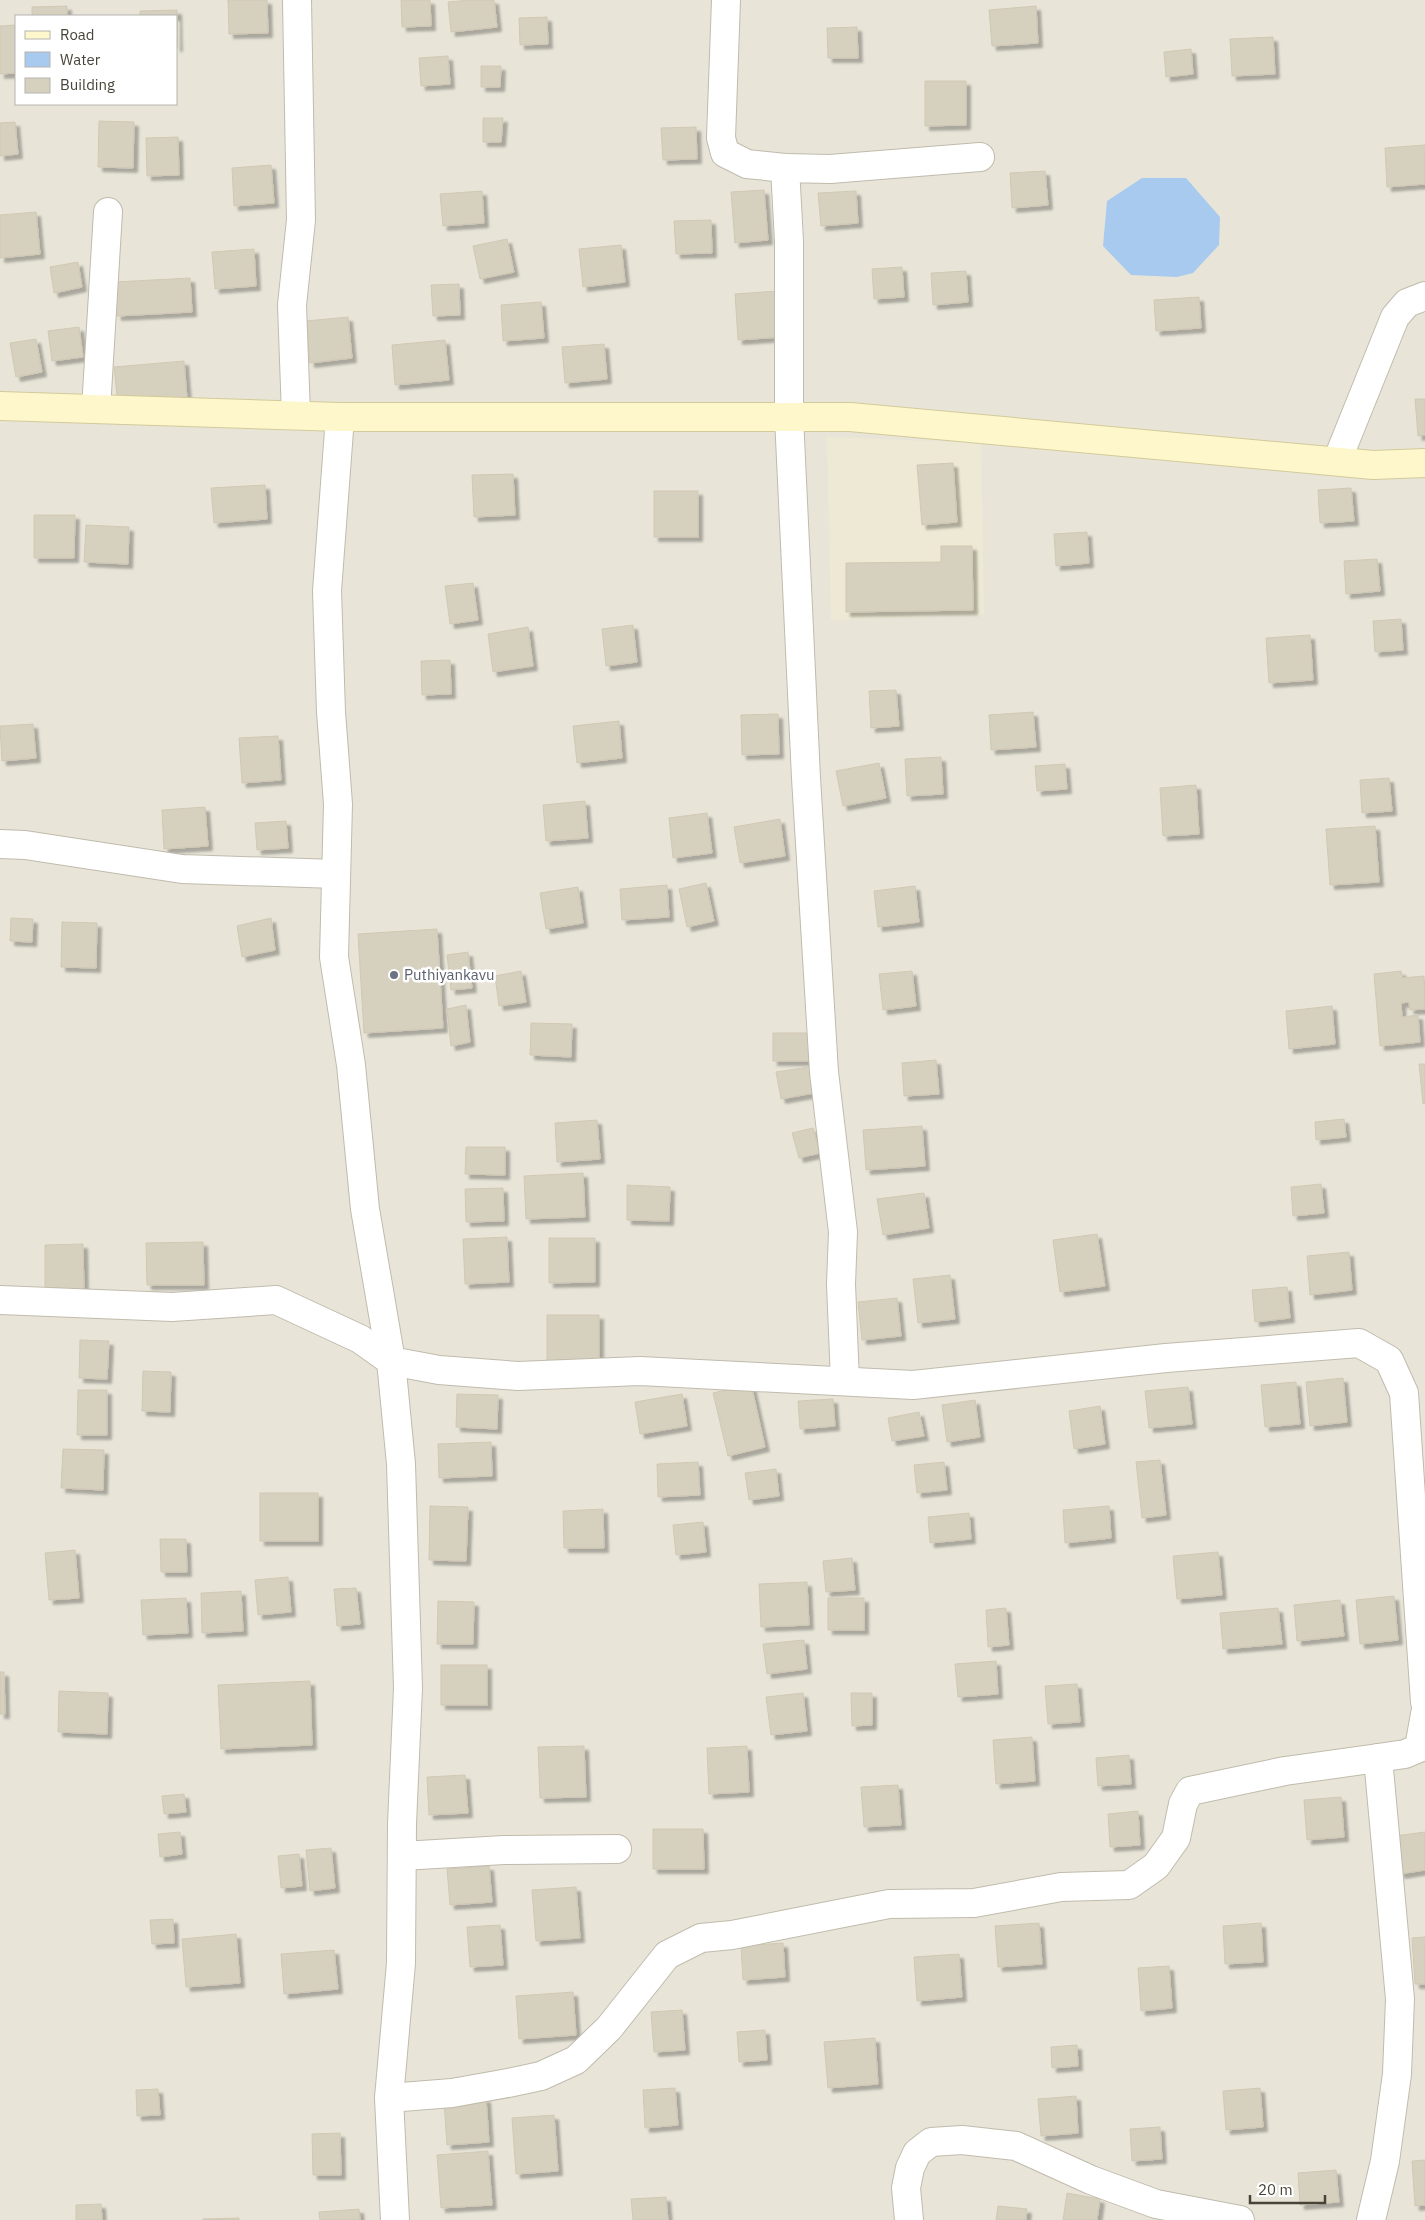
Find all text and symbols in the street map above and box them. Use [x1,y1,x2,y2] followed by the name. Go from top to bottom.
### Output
[15,15,178,105] legend
[60,25,95,44] text: Road
[60,50,101,69] text: Water
[60,75,115,94] text: Building
[404,965,495,984] place label: Puthiyankavu
[388,969,400,981] marker: Puthiyankavu
[1250,2172,1325,2204] scale bar
[1258,2180,1293,2199] text: 20 m

